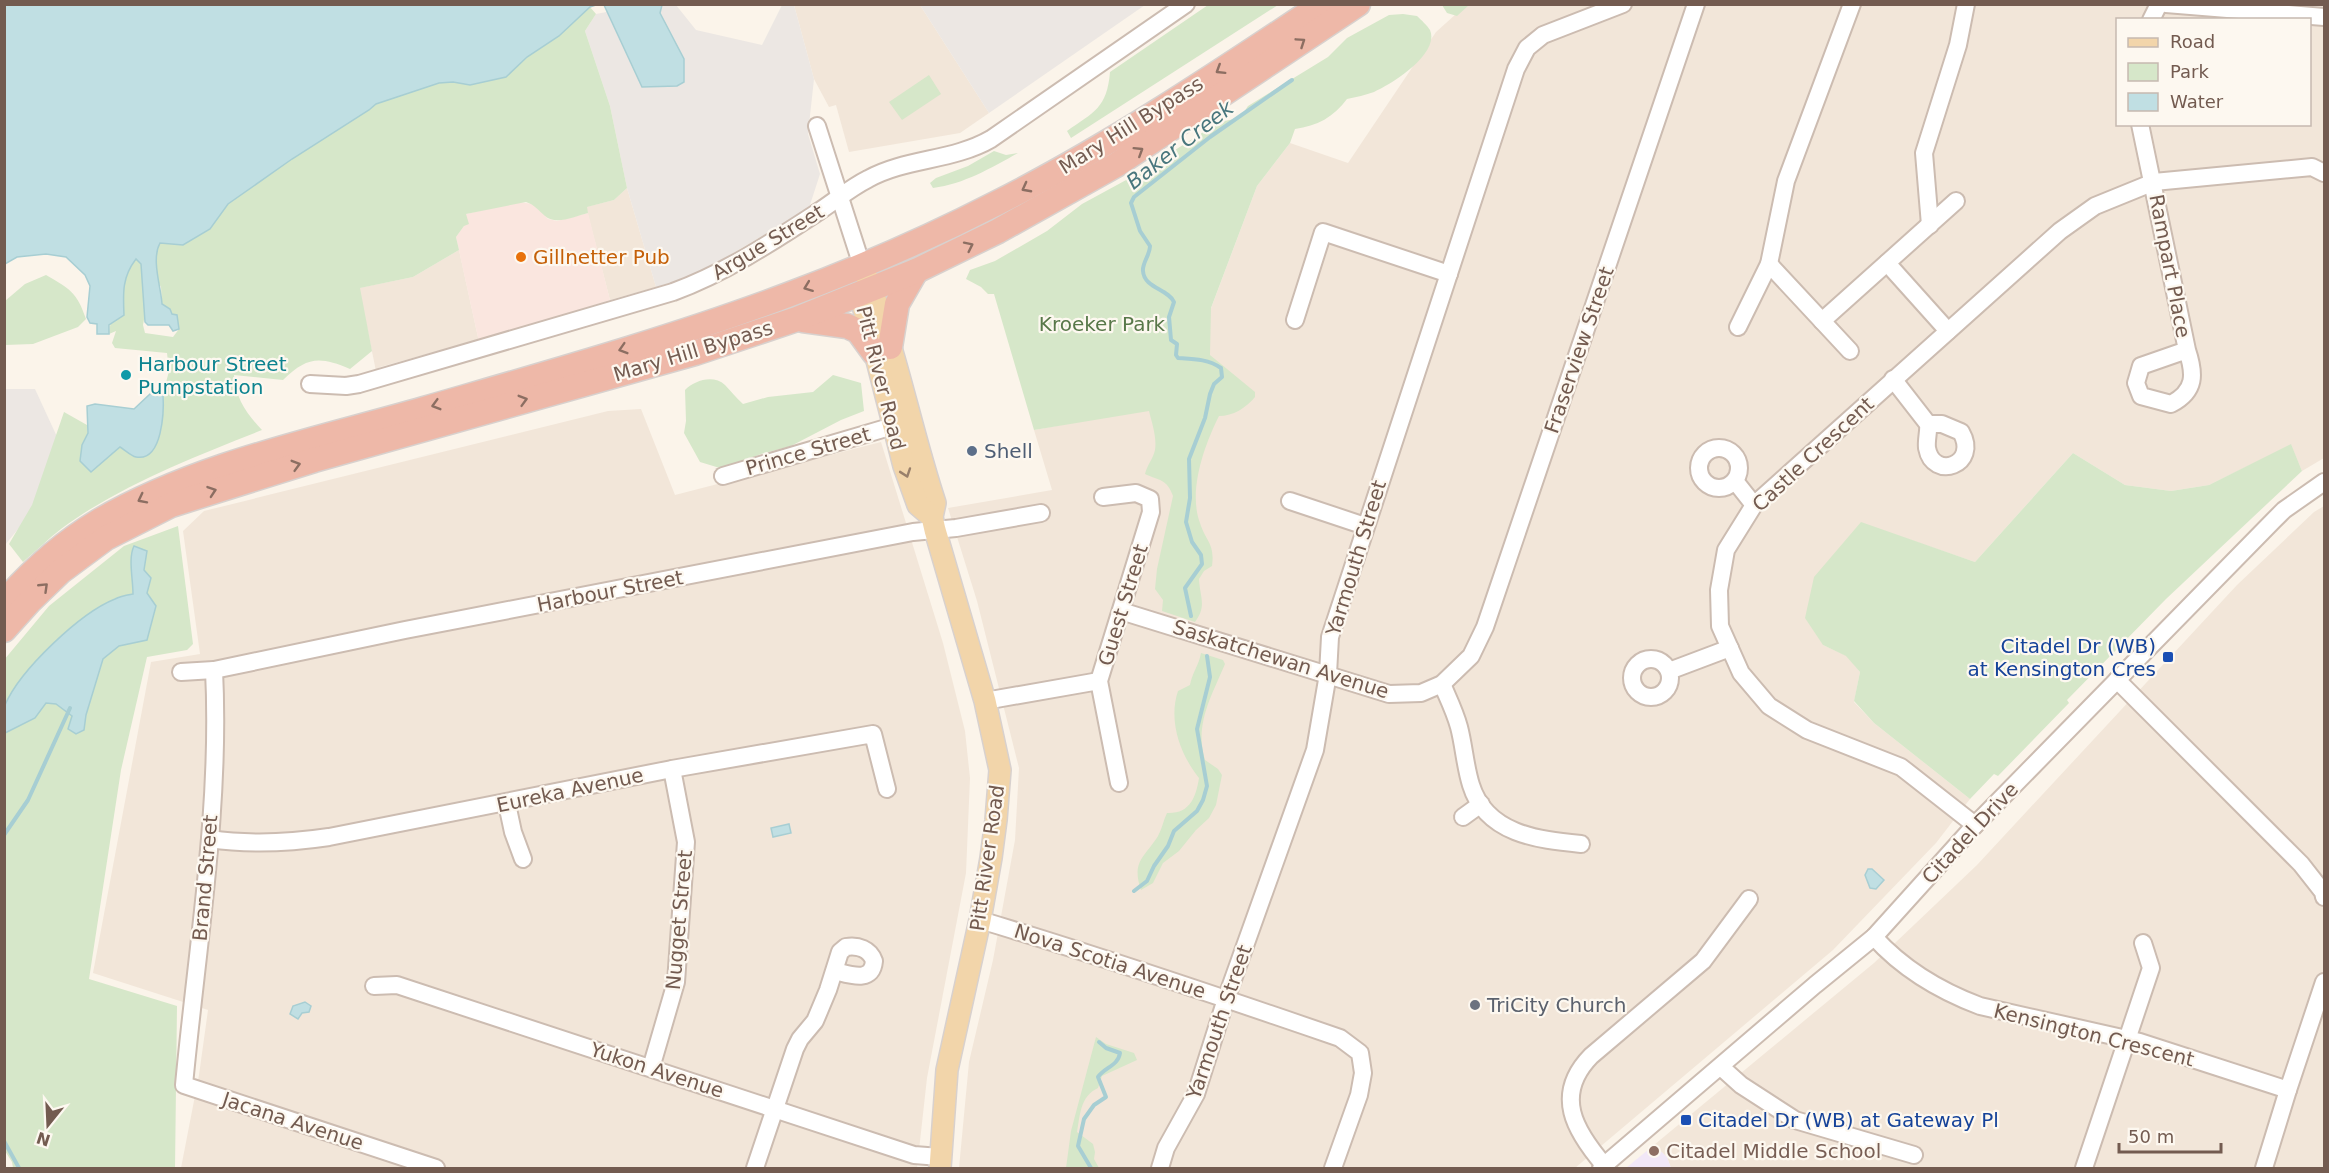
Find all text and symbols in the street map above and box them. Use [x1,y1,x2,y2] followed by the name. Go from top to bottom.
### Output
[2116,18,2311,126] legend
[2170,31,2215,52] text: Road
[1295,39,1306,50] one-way arrow
[2170,61,2209,82] text: Park
[1216,63,1227,74] one-way arrow
[1055,71,1207,179] street label: Mary Hill Bypass
[2170,91,2224,112] text: Water
[1122,95,1239,194] water label: Baker Creek
[1132,147,1143,158] one-way arrow
[1022,180,1033,192] one-way arrow
[2144,192,2196,340] street label: Rampart Place
[708,199,828,285] street label: Argue Street
[963,241,974,253] one-way arrow
[533,245,670,269] place label: Gillnetter Pub
[514,250,528,264] marker: Gillnetter Pub
[1539,263,1619,436] street label: Fraserview Street
[803,280,814,292] one-way arrow
[852,303,910,453] street label: Pitt River Road
[1039,312,1166,336] park label: Kroeker Park
[610,315,776,387] street label: Mary Hill Bypass
[618,342,629,354] one-way arrow
[138,352,287,399] place label: Harbour Street Pumpstation
[119,368,133,382] marker: Harbour Street Pumpstation
[1747,392,1879,516] street label: Castle Crescent
[518,395,528,407] one-way arrow
[431,398,442,410] one-way arrow
[743,422,873,480] street label: Prince Street
[984,439,1033,463] place label: Shell
[965,444,979,458] marker: Shell
[290,460,300,472] one-way arrow
[899,467,912,478] one-way arrow
[1321,477,1391,640] street label: Yarmouth Street
[206,486,217,499] one-way arrow
[138,492,148,503] one-way arrow
[1093,541,1153,669] street label: Guest Street
[535,565,685,617] street label: Harbour Street
[38,583,48,594] one-way arrow
[1170,615,1392,703] street label: Saskatchewan Avenue
[1968,634,2156,681] place label: Citadel Dr (WB) at Kensington Cres
[2161,650,2175,664] marker: Citadel Dr (WB) at Kensington Cres
[494,763,646,817] street label: Eureka Avenue
[1917,777,2023,889] street label: Citadel Drive
[965,783,1009,933] street label: Pitt River Road
[188,814,222,942] street label: Brand Street
[661,849,697,991] street label: Nugget Street
[1011,919,1209,1003] street label: Nova Scotia Avenue
[1181,942,1257,1103] street label: Yarmouth Street
[1486,993,1626,1017] place label: TriCity Church
[1468,998,1482,1012] marker: TriCity Church
[1991,998,2197,1072] street label: Kensington Crescent
[586,1037,727,1103] street label: Yukon Avenue
[217,1086,367,1155] street label: Jacana Avenue
[18,1095,78,1155] north arrow
[1698,1108,1999,1132] place label: Citadel Dr (WB) at Gateway Pl
[1679,1113,1693,1127] marker: Citadel Dr (WB) at Gateway Pl
[2119,1116,2221,1154] scale bar
[2128,1126,2174,1147] text: 50 m
[34,1128,53,1150] text: N
[1666,1139,1881,1163] place label: Citadel Middle School
[1647,1144,1661,1158] marker: Citadel Middle School

